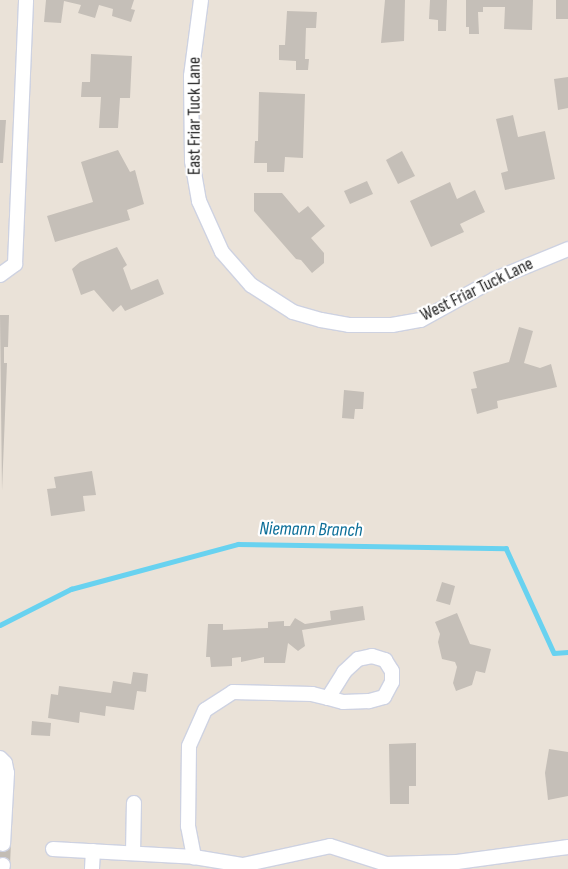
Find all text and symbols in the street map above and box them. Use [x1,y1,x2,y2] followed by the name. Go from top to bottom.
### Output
[184,57,206,175] street label: East Friar Tuck Lane
[417,253,537,327] street label: West Friar Tuck Lane
[259,518,363,542] water label: Niemann Branch

